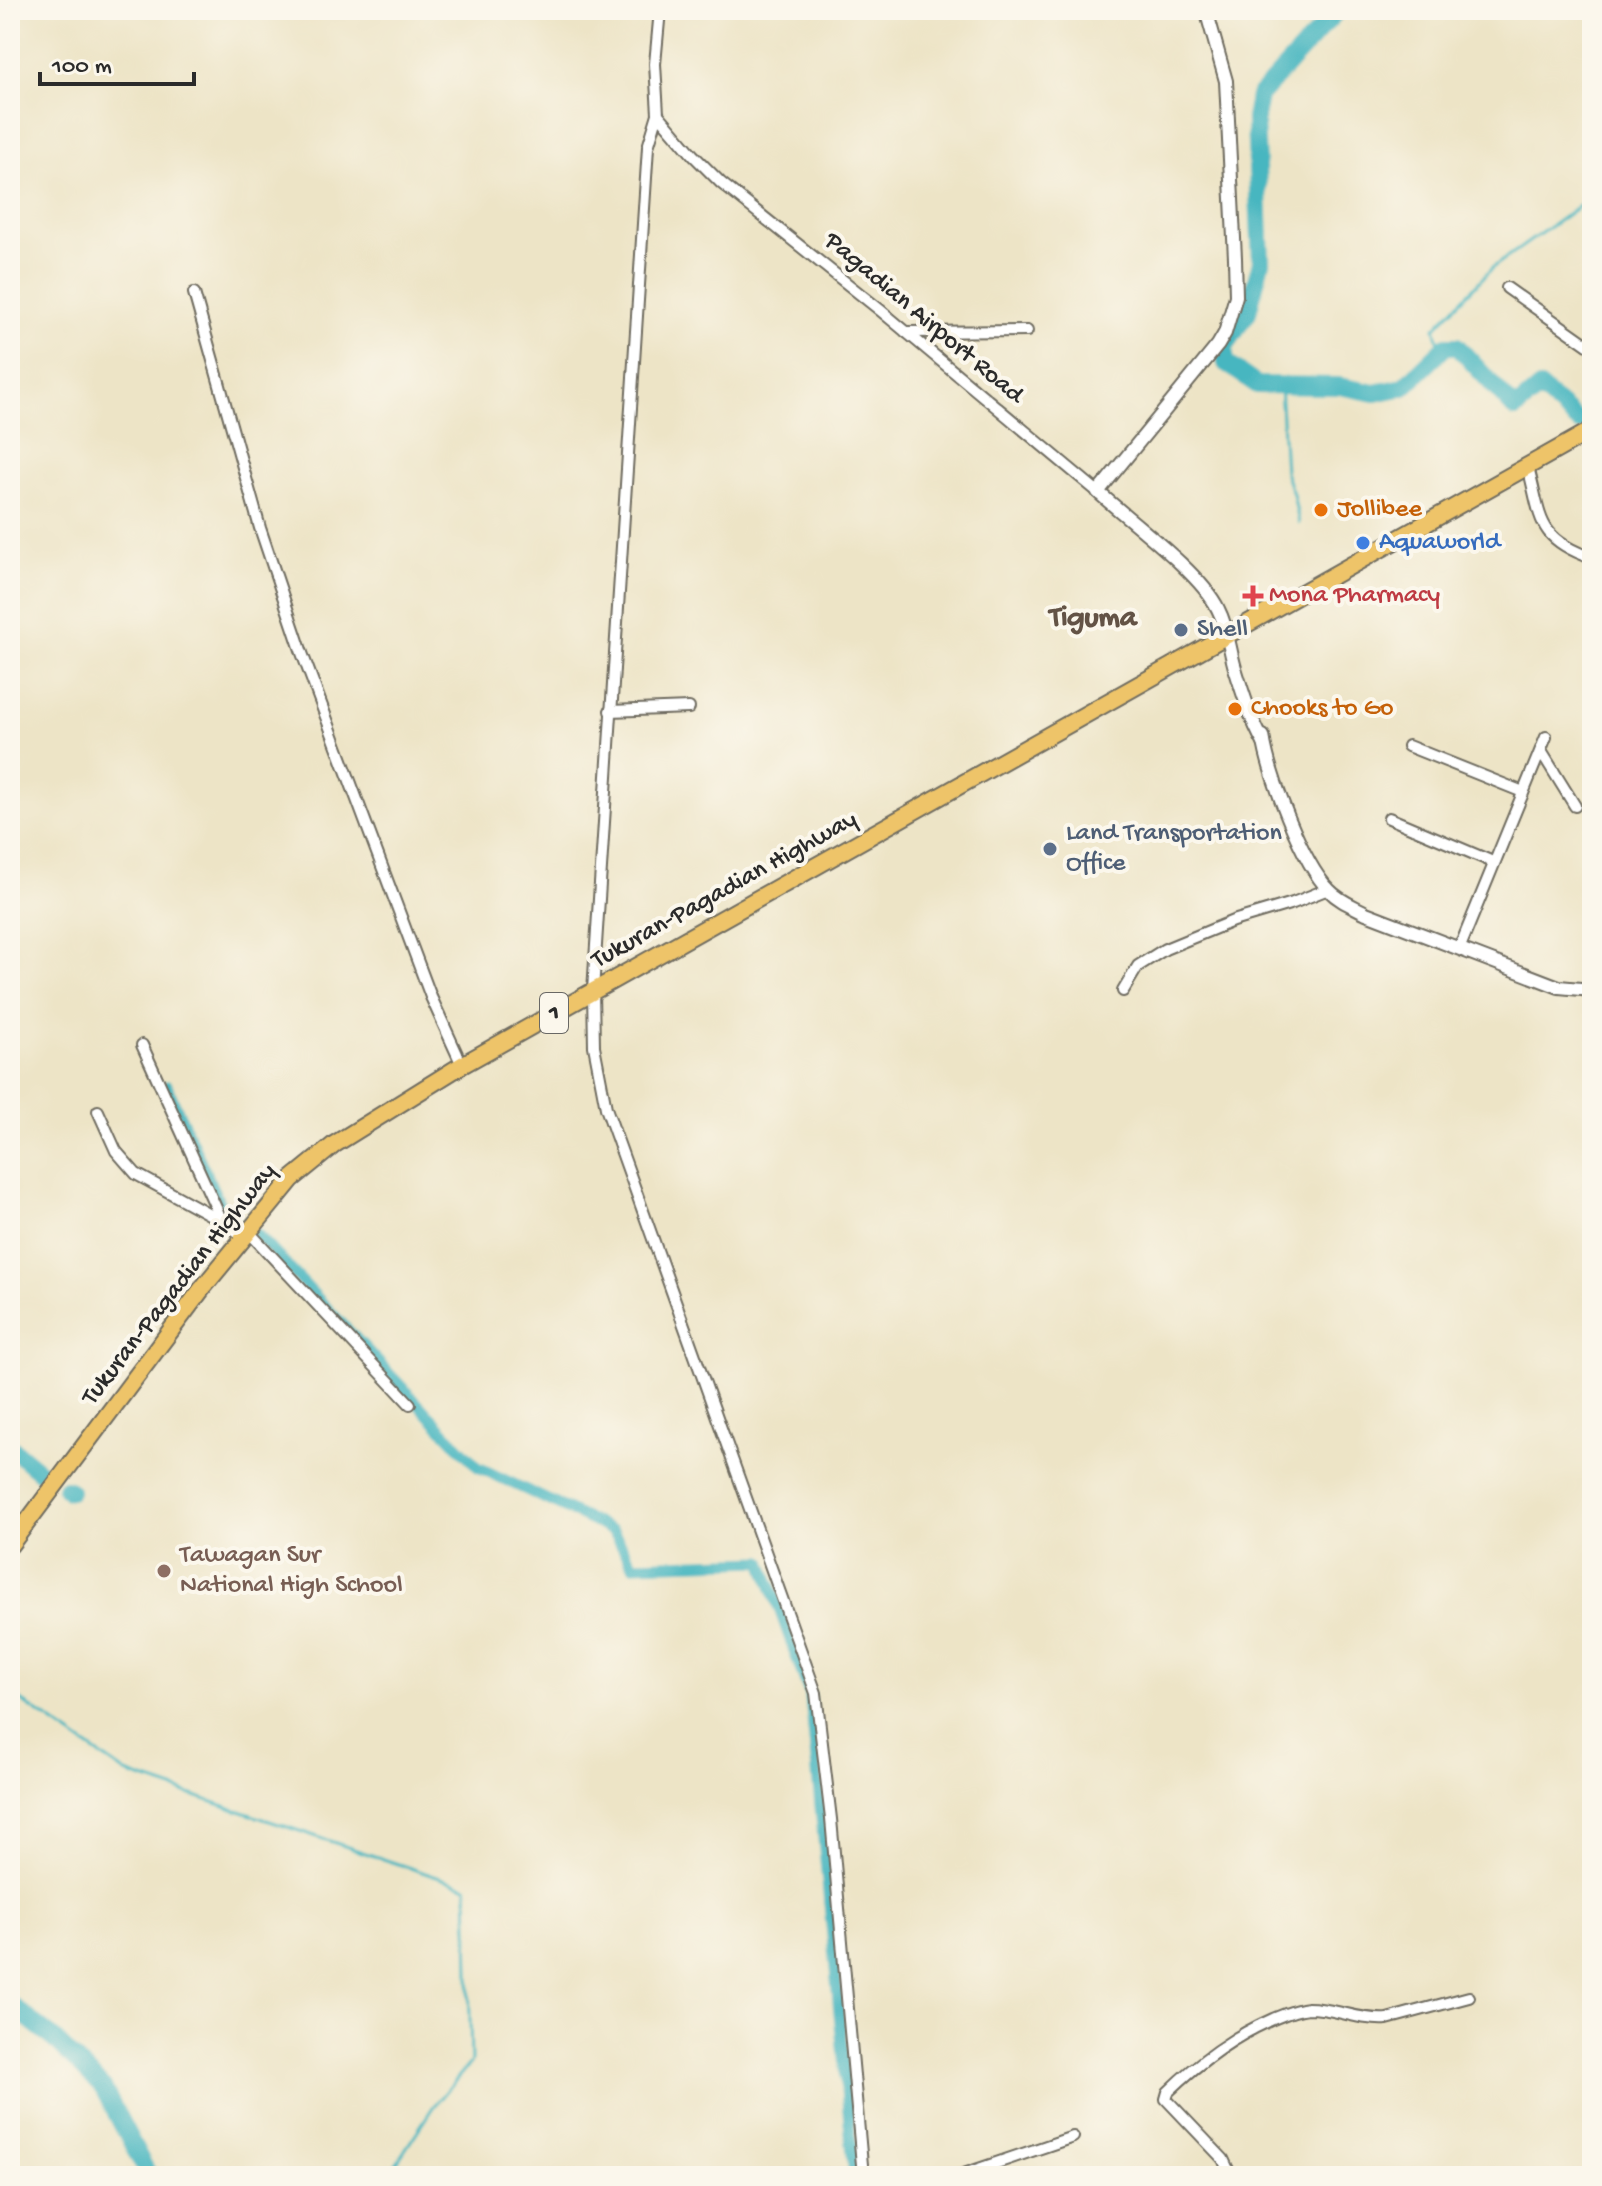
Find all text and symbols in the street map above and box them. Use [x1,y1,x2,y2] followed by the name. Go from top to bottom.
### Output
[40,36,194,86] scale bar
[51,53,112,82] text: 100 m
[816,226,1030,413] street label: Pagadian Airport Road
[1337,495,1423,526] place label: Jollibee
[1312,501,1330,519] marker: Jollibee
[1379,528,1502,559] place label: Aquaworld
[1354,534,1372,552] marker: Aquaworld
[1269,581,1440,612] place label: Mona Pharmacy
[1244,587,1262,605] marker: Mona Pharmacy
[1047,602,1138,637] district label: Tiguma
[1197,615,1248,646] place label: Shell
[1172,621,1190,639] marker: Shell
[1251,694,1394,725] place label: Chooks to Go
[1226,700,1244,718] marker: Chooks to Go
[585,805,863,978] street label: Tukuran-Pagadian Highway
[1066,819,1283,880] place label: Land Transportation Office
[1041,840,1059,858] marker: Land Transportation Office
[540,993,568,1033] road number: 1
[75,1158,284,1414] street label: Tukuran-Pagadian Highway
[178,1541,403,1602] place label: Tawagan Sur National High School
[155,1562,173,1580] marker: Tawagan Sur National High School

